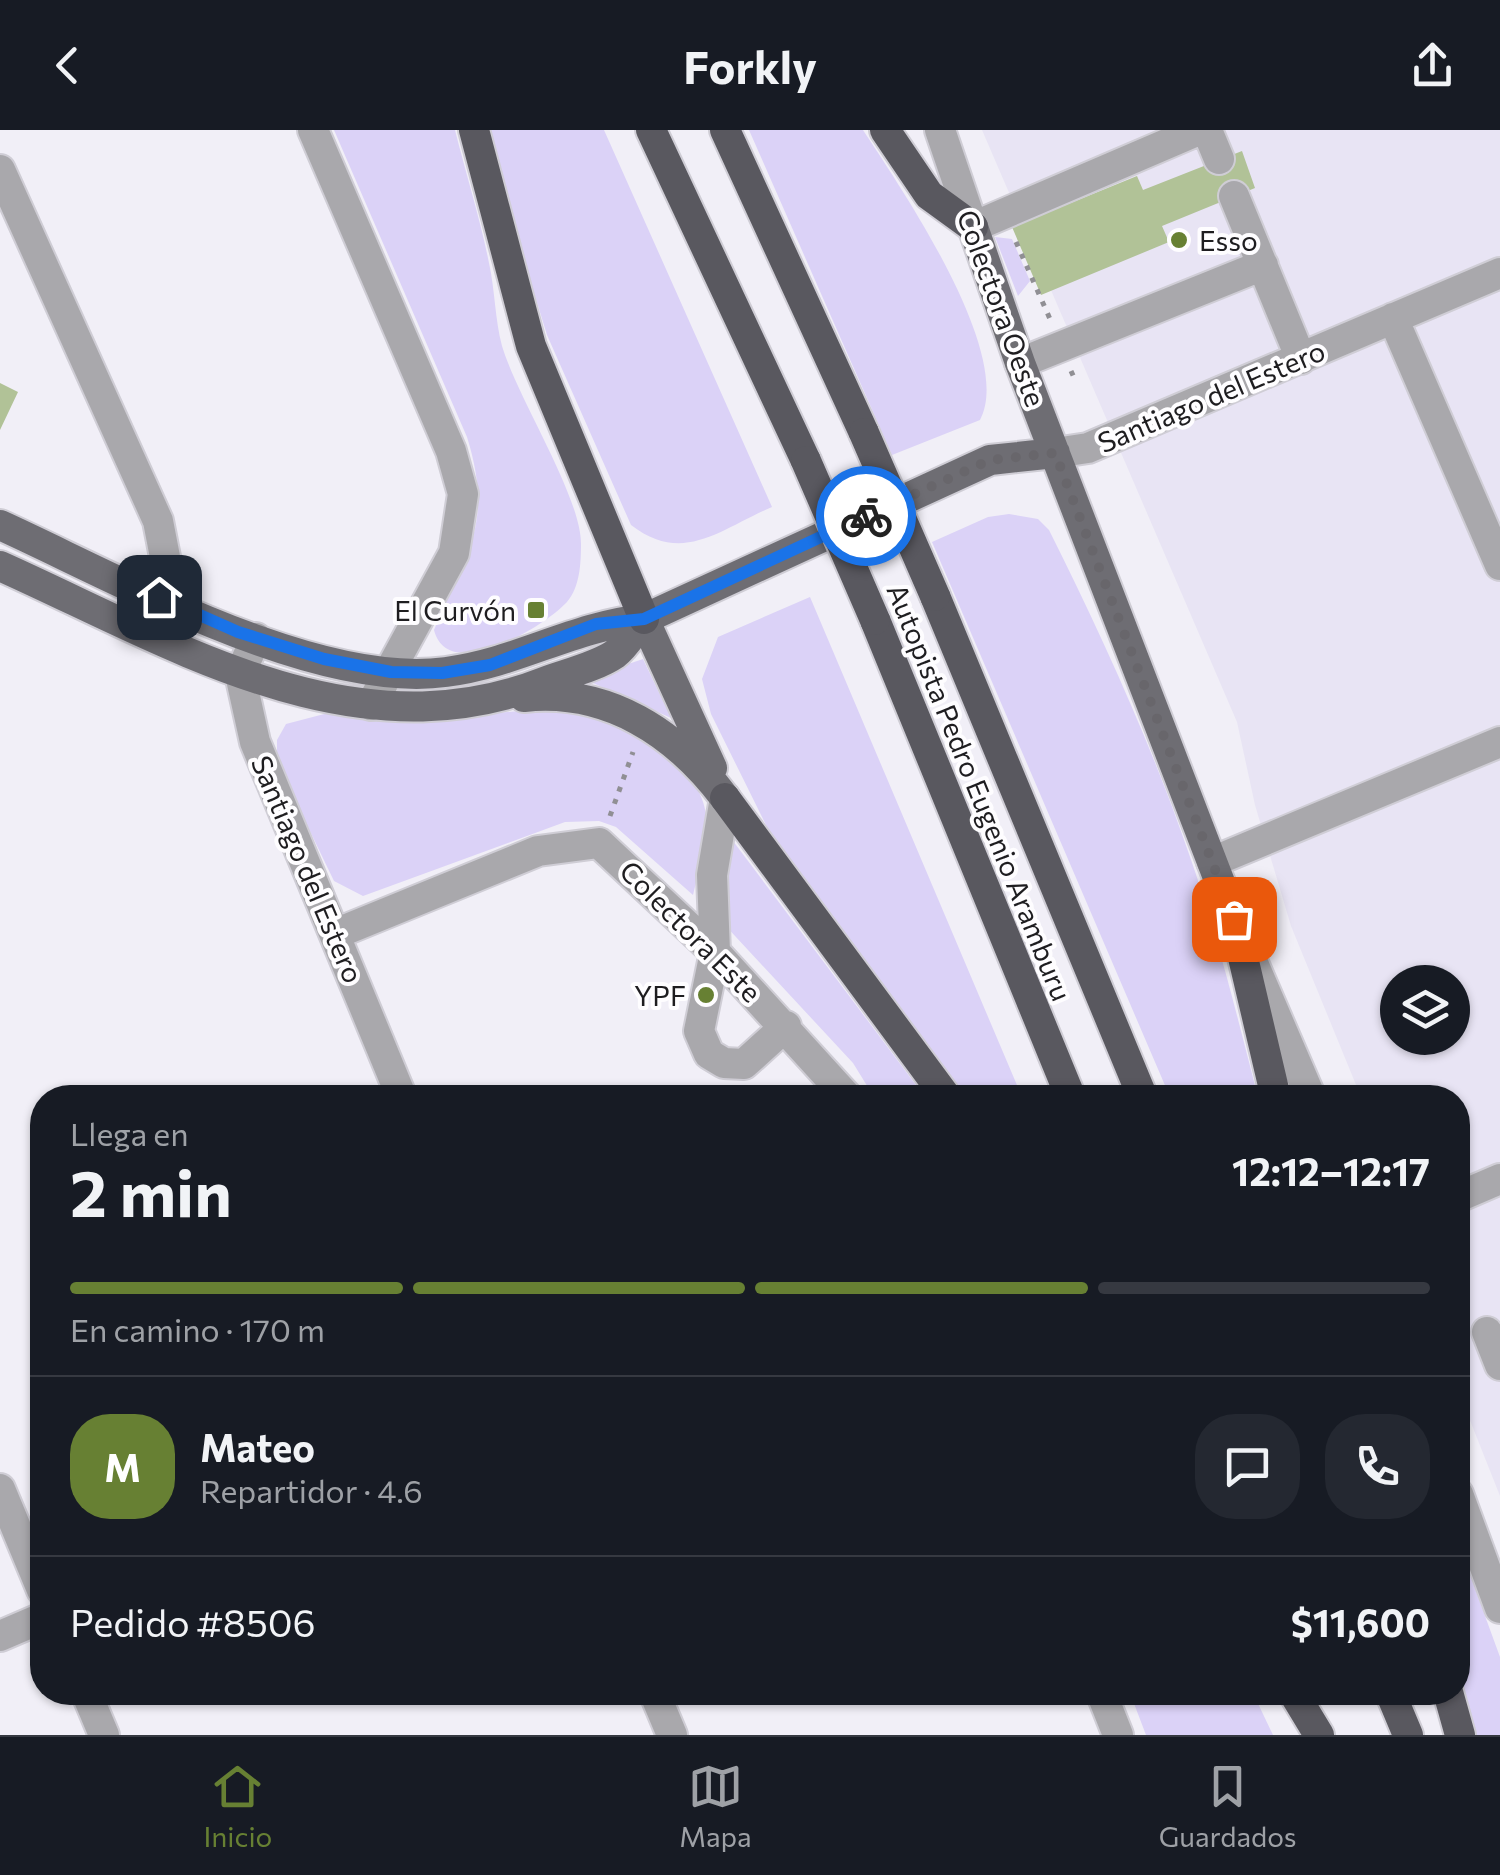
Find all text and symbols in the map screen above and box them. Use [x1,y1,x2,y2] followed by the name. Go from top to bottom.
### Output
[40,38,95,93] icon: back
[683,38,817,93] text: Forkly
[1405,38,1460,93] icon: share
[951,205,1053,411] street label: Colectora Oeste
[1199,223,1258,257] place label: Esso
[1168,229,1190,251] marker: Esso
[1092,333,1330,459] street label: Santiago del Estero
[816,466,916,566] courier
[839,489,894,544] icon: bike
[117,555,202,640] pin
[132,570,187,625] icon: home
[881,578,1079,1006] street label: Autopista Pedro Eugenio Aramburu
[394,593,516,627] place label: El Curvón
[525,599,547,621] marker: El Curvón
[245,750,371,988] street label: Santiago del Estero
[613,853,769,1009] street label: Colectora Este
[1192,877,1277,962] pin
[1207,892,1262,947] icon: bag
[1380,965,1470,1055] map controls
[1380,965,1470,1055] button: layers
[634,978,686,1012] place label: YPF
[695,984,717,1006] marker: YPF
[70,1113,189,1153] text: Llega en
[1232,1147,1430,1194] text: 12:12–12:17
[70,1151,232,1230] text: 2 min
[70,1309,325,1349] text: En camino · 170 m
[1195,1414,1300,1519] button: chat
[1325,1414,1430,1519] button: phone
[200,1423,315,1470] text: Mateo
[104,1443,141,1490] text: M
[200,1470,423,1510] text: Repartidor · 4.6
[70,1598,316,1645] text: Pedido #8506
[1291,1598,1430,1645] text: $11,600
[204,1759,272,1853] tab: Inicio
[679,1759,752,1853] tab: Mapa
[1159,1759,1296,1853] tab: Guardados

